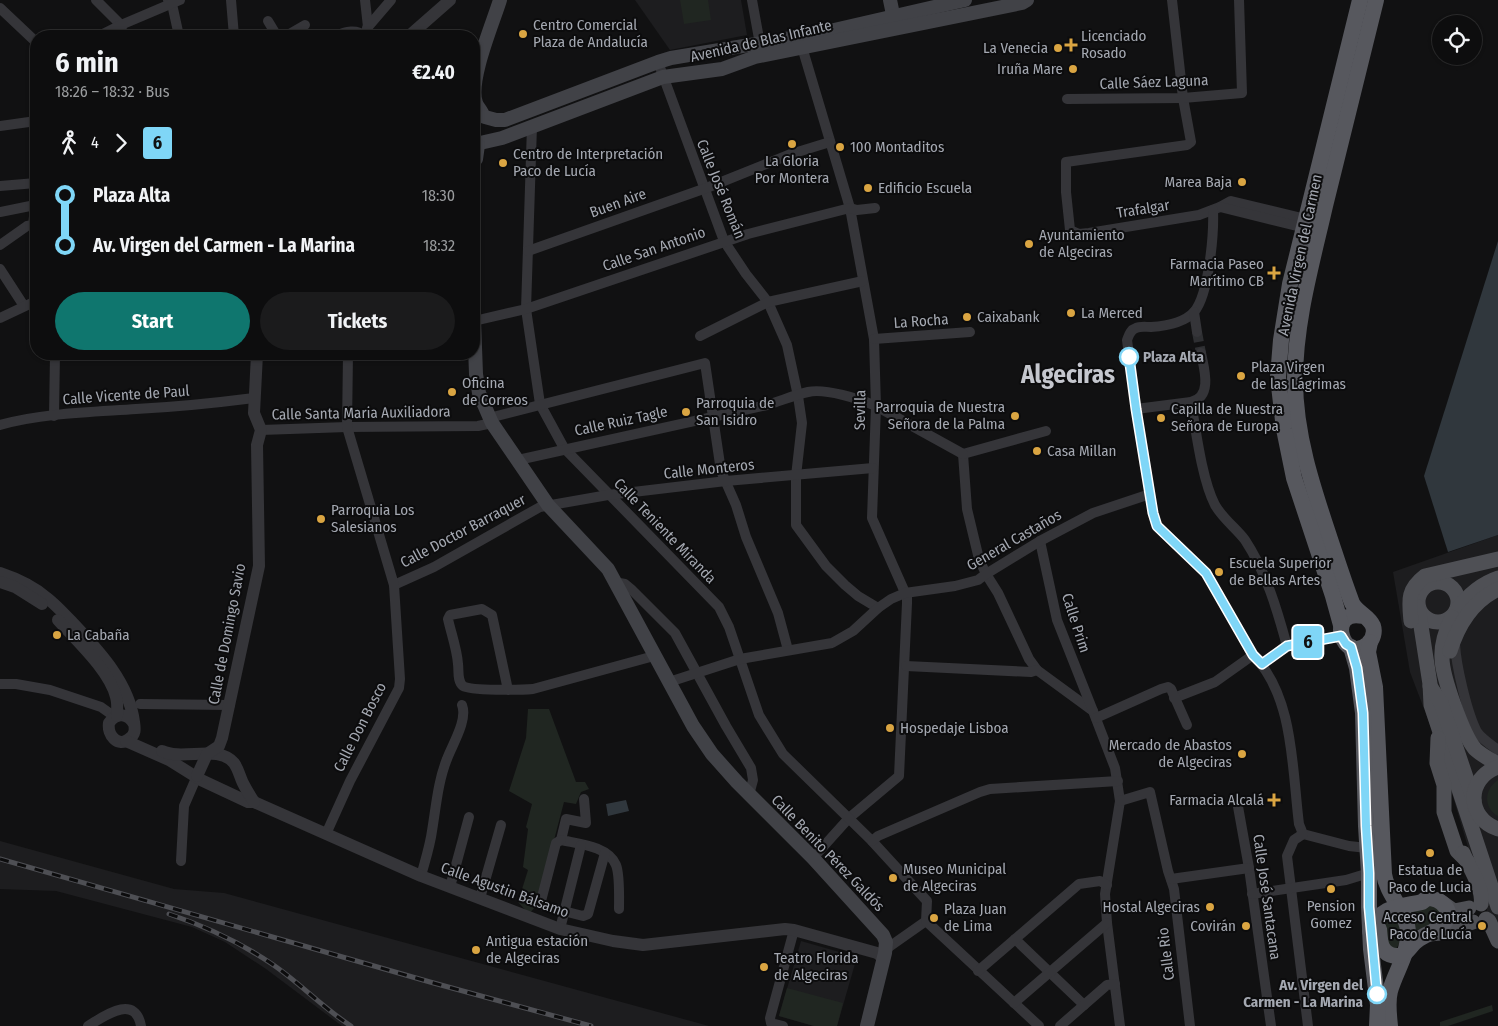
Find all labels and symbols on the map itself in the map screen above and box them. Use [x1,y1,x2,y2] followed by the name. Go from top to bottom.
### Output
[533,16,648,51] place label: Centro Comercial Plaza de Andalucía
[689,16,833,66] street label: Avenida de Blas Infante
[1081,27,1146,62] place label: Licenciado Rosado
[517,28,529,40] marker: Centro Comercial Plaza de Andalucía
[983,39,1048,57] place label: La Venecia
[1065,39,1077,51] marker: Licenciado Rosado
[1052,42,1064,54] marker: La Venecia
[997,60,1063,78] place label: Iruña Mare
[1067,63,1079,75] marker: Iruña Mare
[1099,71,1209,93] street label: Calle Sáez Laguna
[693,137,749,241] street label: Calle José Román
[786,138,798,150] marker: La Gloria Por Montera
[850,138,944,156] place label: 100 Montaditos
[834,141,846,153] marker: 100 Montaditos
[513,145,663,180] place label: Centro de Interpretación Paco de Lucía
[755,152,829,187] place label: La Gloria Por Montera
[497,157,509,169] marker: Centro de Interpretación Paco de Lucía
[1164,173,1232,191] place label: Marea Baja
[1274,173,1326,337] street label: Avenida Virgen del Carmen
[1236,176,1248,188] marker: Marea Baja
[878,179,972,197] place label: Edificio Escuela
[862,182,874,194] marker: Edificio Escuela
[587,184,649,222] street label: Buen Aire
[1115,196,1172,222] street label: Trafalgar
[600,223,708,275] street label: Calle San Antonio
[1039,226,1125,261] place label: Ayuntamiento de Algeciras
[1023,238,1035,250] marker: Ayuntamiento de Algeciras
[1170,255,1264,290] place label: Farmacia Paseo Marítimo CB
[1268,267,1280,279] marker: Farmacia Paseo Marítimo CB
[1081,304,1143,322] place label: La Merced
[1065,307,1077,319] marker: La Merced
[977,308,1039,326] place label: Caixabank
[893,310,949,332] street label: La Rocha
[961,311,973,323] marker: Caixabank
[1119,347,1139,367] marker: Plaza Alta
[1143,348,1205,366] place label: Plaza Alta
[1251,358,1346,393] place label: Plaza Virgen de las Lágrimas
[1020,360,1115,390] district label: Algeciras
[1235,370,1247,382] marker: Plaza Virgen de las Lágrimas
[462,374,528,409] place label: Oficina de Correos
[62,382,190,408] street label: Calle Vicente de Paul
[446,386,458,398] marker: Oficina de Correos
[851,390,869,430] street label: Sevilla
[696,394,774,429] place label: Parroquia de San Isidro
[875,398,1005,433] place label: Parroquia de Nuestra Señora de la Palma
[1171,400,1283,435] place label: Capilla de Nuestra Señora de Europa
[271,402,451,424] street label: Calle Santa Maria Auxiliadora
[573,402,669,440] street label: Calle Ruiz Tagle
[680,406,692,418] marker: Parroquia de San Isidro
[1009,410,1021,422] marker: Parroquia de Nuestra Señora de la Palma
[1155,412,1167,424] marker: Capilla de Nuestra Señora de Europa
[1047,442,1116,460] place label: Casa Millan
[1031,445,1043,457] marker: Casa Millan
[663,455,755,483] street label: Calle Monteros
[610,475,720,587] street label: Calle Teniente Miranda
[397,490,529,572] street label: Calle Doctor Barraquer
[331,501,415,536] place label: Parroquia Los Salesianos
[963,506,1065,574] street label: General Castaños
[315,513,327,525] marker: Parroquia Los Salesianos
[1229,554,1332,589] place label: Escuela Superior de Bellas Artes
[204,562,250,706] street label: Calle de Domingo Savio
[1213,566,1225,578] marker: Escuela Superior de Bellas Artes
[1058,591,1094,655] street label: Calle Prim
[67,626,130,644] place label: La Cabaña
[1292,626,1324,658] line badge: 6
[51,629,63,641] marker: La Cabaña
[330,679,390,775] street label: Calle Don Bosco
[900,719,1009,737] place label: Hospedaje Lisboa
[884,722,896,734] marker: Hospedaje Lisboa
[1109,736,1232,771] place label: Mercado de Abastos de Algeciras
[1236,748,1248,760] marker: Mercado de Abastos de Algeciras
[768,791,888,915] street label: Calle Benito Pérez Galdós
[1169,791,1264,809] place label: Farmacia Alcalá
[1268,794,1280,806] marker: Farmacia Alcalá
[1249,833,1285,961] street label: Calle José Santacana
[1424,847,1436,859] marker: Estatua de Paco de Lucia
[438,858,572,922] street label: Calle Agustin Bálsamo
[903,860,1006,895] place label: Museo Municipal de Algeciras
[1389,861,1471,896] place label: Estatua de Paco de Lucia
[887,872,899,884] marker: Museo Municipal de Algeciras
[1325,883,1337,895] marker: Pension Gomez
[1307,897,1355,932] place label: Pension Gomez
[1102,898,1200,916] place label: Hostal Algeciras
[944,900,1007,935] place label: Plaza Juan de Lima
[1204,901,1216,913] marker: Hostal Algeciras
[1383,908,1472,943] place label: Acceso Central Paco de Lucía
[928,912,940,924] marker: Plaza Juan de Lima
[1190,917,1236,935] place label: Covirán
[1240,920,1252,932] marker: Covirán
[1476,920,1488,932] marker: Acceso Central Paco de Lucía
[1154,926,1178,982] street label: Calle Rio
[486,932,588,967] place label: Antigua estación de Algeciras
[470,944,482,956] marker: Antigua estación de Algeciras
[774,949,858,984] place label: Teatro Florida de Algeciras
[758,961,770,973] marker: Teatro Florida de Algeciras
[1243,976,1364,1011] place label: Av. Virgen del Carmen - La Marina
[1367,984,1387,1004] marker: Av. Virgen del Carmen - La Marina

